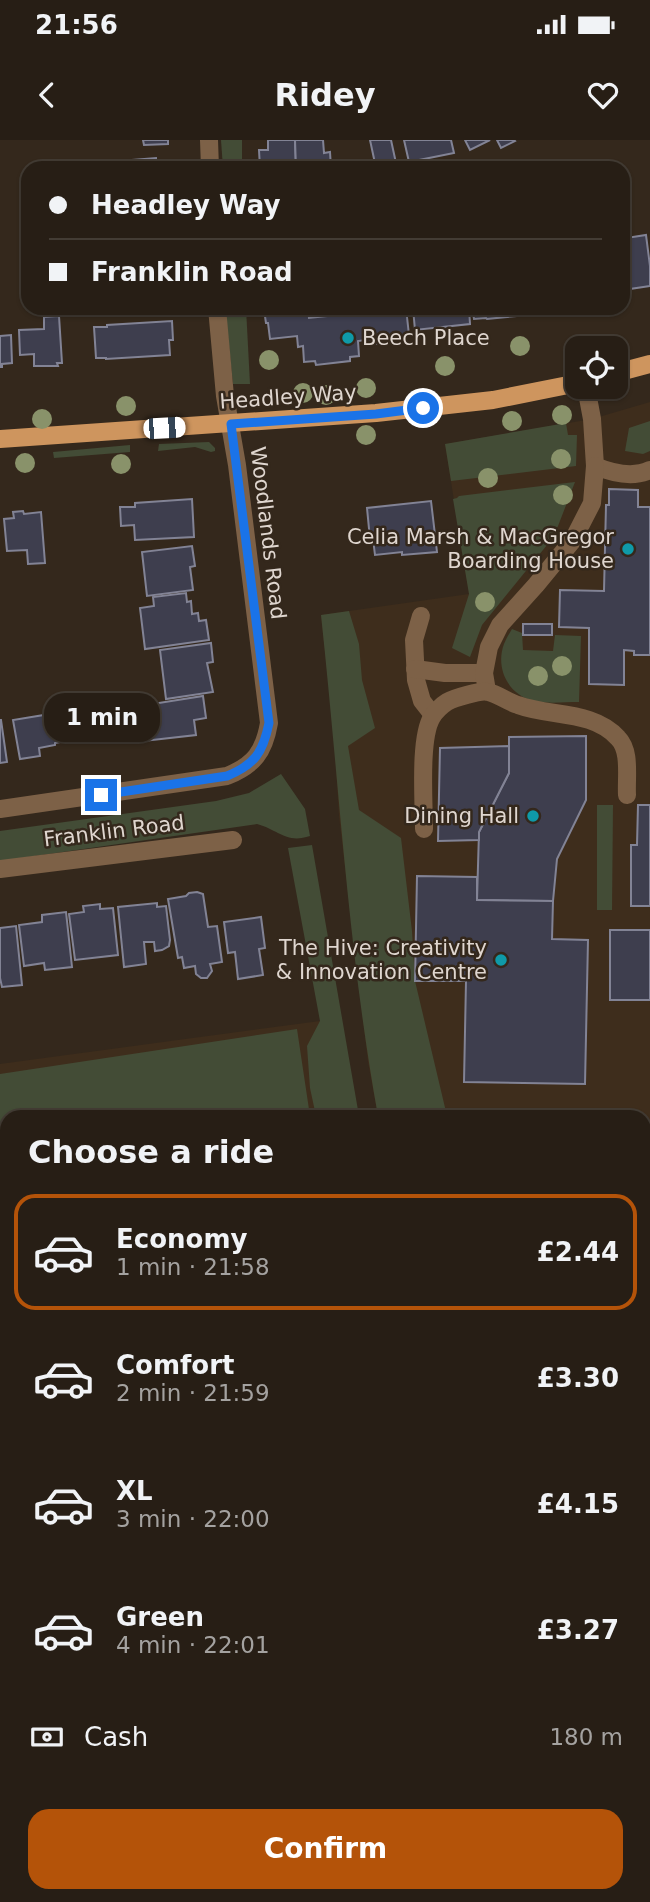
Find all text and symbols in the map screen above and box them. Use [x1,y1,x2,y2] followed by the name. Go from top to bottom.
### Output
[35,10,118,40] text: 21:56
[28,76,66,114] icon: back
[274,76,376,114] text: Ridey
[584,76,622,114] icon: heart
[91,190,281,220] text: Headley Way
[91,257,293,287] text: Franklin Road
[362,326,490,350] place label: Beech Place
[340,330,356,346] marker: Beech Place
[565,336,628,399] map controls
[565,336,628,399] button: locate
[219,380,357,414] street label: Headley Way
[407,392,439,424] route start
[143,416,186,440] car
[245,445,291,621] street label: Woodlands Road
[347,525,614,573] place label: Celia Marsh & MacGregor Boarding House
[620,541,636,557] marker: Celia Marsh & MacGregor Boarding House
[43,694,159,742] callout: 1 min
[66,704,138,730] text: 1 min
[85,779,117,811] route end
[404,804,519,828] place label: Dining Hall
[525,808,541,824] marker: Dining Hall
[42,810,186,852] street label: Franklin Road
[276,936,487,984] place label: The Hive: Creativity & Innovation Centre
[493,952,509,968] marker: The Hive: Creativity & Innovation Centre
[28,1133,274,1171] text: Choose a ride
[32,1221,95,1284] icon: car
[116,1224,247,1254] text: Economy
[537,1237,619,1267] text: £2.44
[116,1254,270,1280] text: 1 min · 21:58
[32,1347,95,1410] icon: car
[116,1350,234,1380] text: Comfort
[537,1363,619,1393] text: £3.30
[116,1380,270,1406] text: 2 min · 21:59
[32,1473,95,1536] icon: car
[116,1476,153,1506] text: XL
[537,1489,619,1519] text: £4.15
[116,1506,270,1532] text: 3 min · 22:00
[32,1599,95,1662] icon: car
[116,1602,204,1632] text: Green
[537,1615,619,1645] text: £3.27
[116,1632,270,1658] text: 4 min · 22:01
[28,1718,66,1756] icon: cash
[84,1722,148,1752] text: Cash
[549,1724,623,1750] text: 180 m
[28,1809,623,1889] button: Confirm

